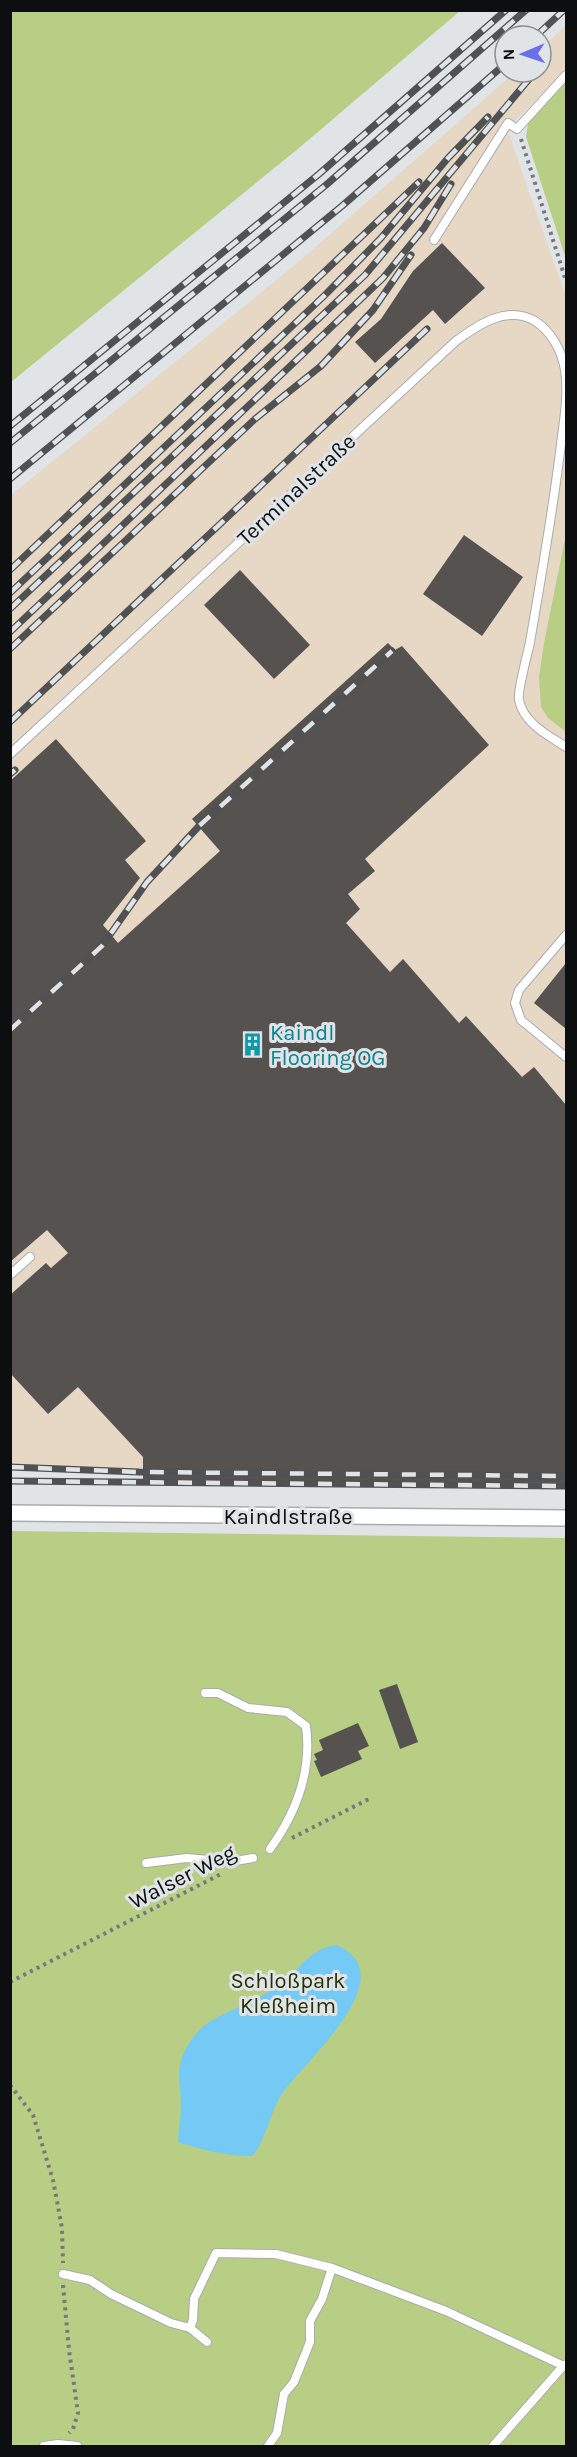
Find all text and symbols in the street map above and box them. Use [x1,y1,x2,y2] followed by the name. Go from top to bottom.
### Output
[493,24,553,84] north arrow
[499,48,518,61] text: N
[232,428,361,551] street label: Terminalstraße
[270,1020,386,1071] place label: Kaindl Flooring OG
[239,1032,265,1058] building icon: Kaindl Flooring OG
[223,1504,353,1530] street label: Kaindlstraße
[125,1839,241,1915] street label: Walser Weg
[231,1968,345,2019] park label: Schloßpark Kleßheim

